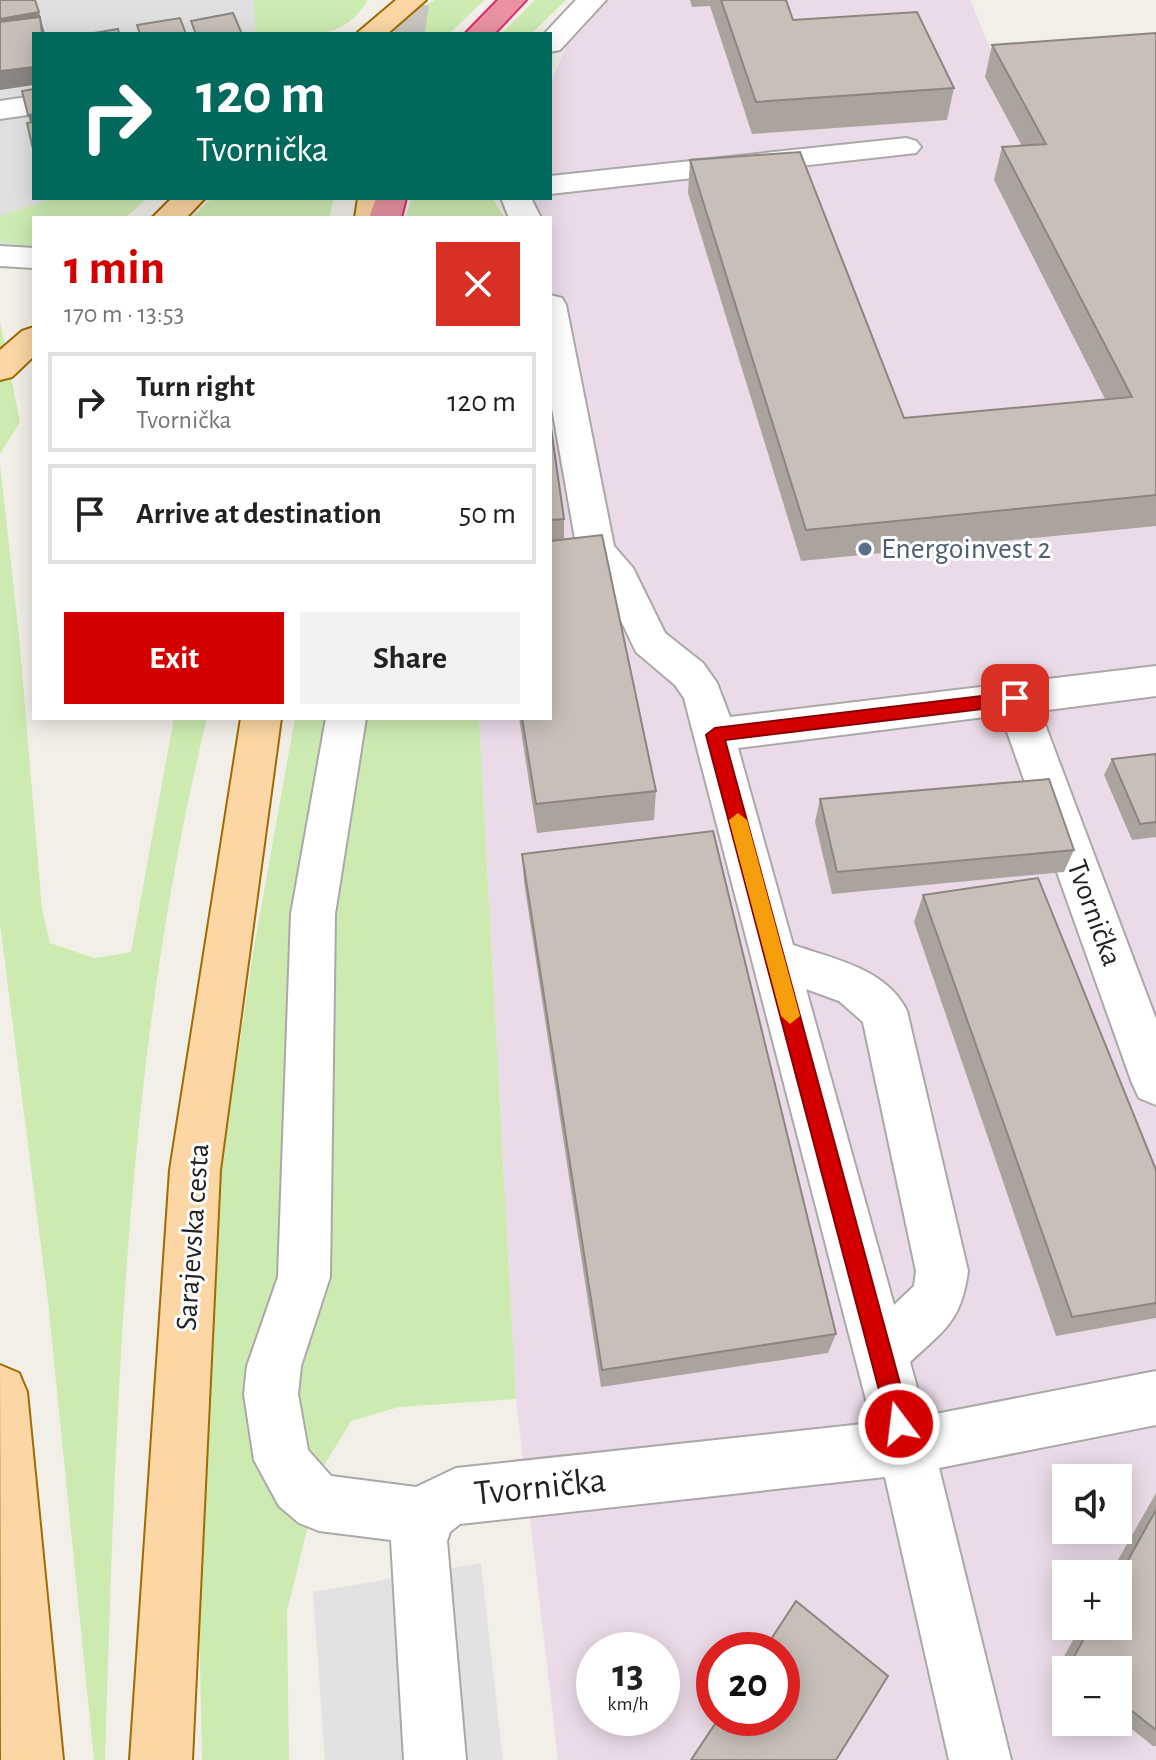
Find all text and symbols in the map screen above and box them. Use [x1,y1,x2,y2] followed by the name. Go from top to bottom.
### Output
[64,64,168,168] icon: right
[196,67,325,123] text: 120 m
[196,132,328,168] text: Tvornička
[436,242,520,326] button: close
[64,245,165,293] text: 1 min
[64,301,184,327] text: 170 m · 13:53
[136,372,255,402] text: Turn right
[68,380,112,424] icon: right
[447,387,516,417] text: 120 m
[136,407,232,433] text: Tvornička
[68,492,112,536] icon: arrive
[136,499,382,529] text: Arrive at destination
[459,499,516,529] text: 50 m
[881,534,1051,564] place label: Energoinvest 2
[856,540,874,558] marker: Energoinvest 2
[64,612,284,704] button: Exit
[300,612,520,704] button: Share
[981,664,1049,732] pin
[993,676,1037,720] icon: arrive
[1061,856,1127,970] street label: Tvornička
[171,1142,215,1332] street label: Sarajevska cesta
[857,1382,941,1466] position arrow
[472,1462,608,1512] street label: Tvornička
[1052,1464,1132,1736] map controls
[1052,1464,1132,1544] button: sound
[1052,1560,1132,1640] button: +
[696,1632,800,1736] speed limit sign: 20
[612,1654,644,1694] text: 13
[1052,1656,1132,1736] button: −
[607,1694,649,1714] text: km/h

